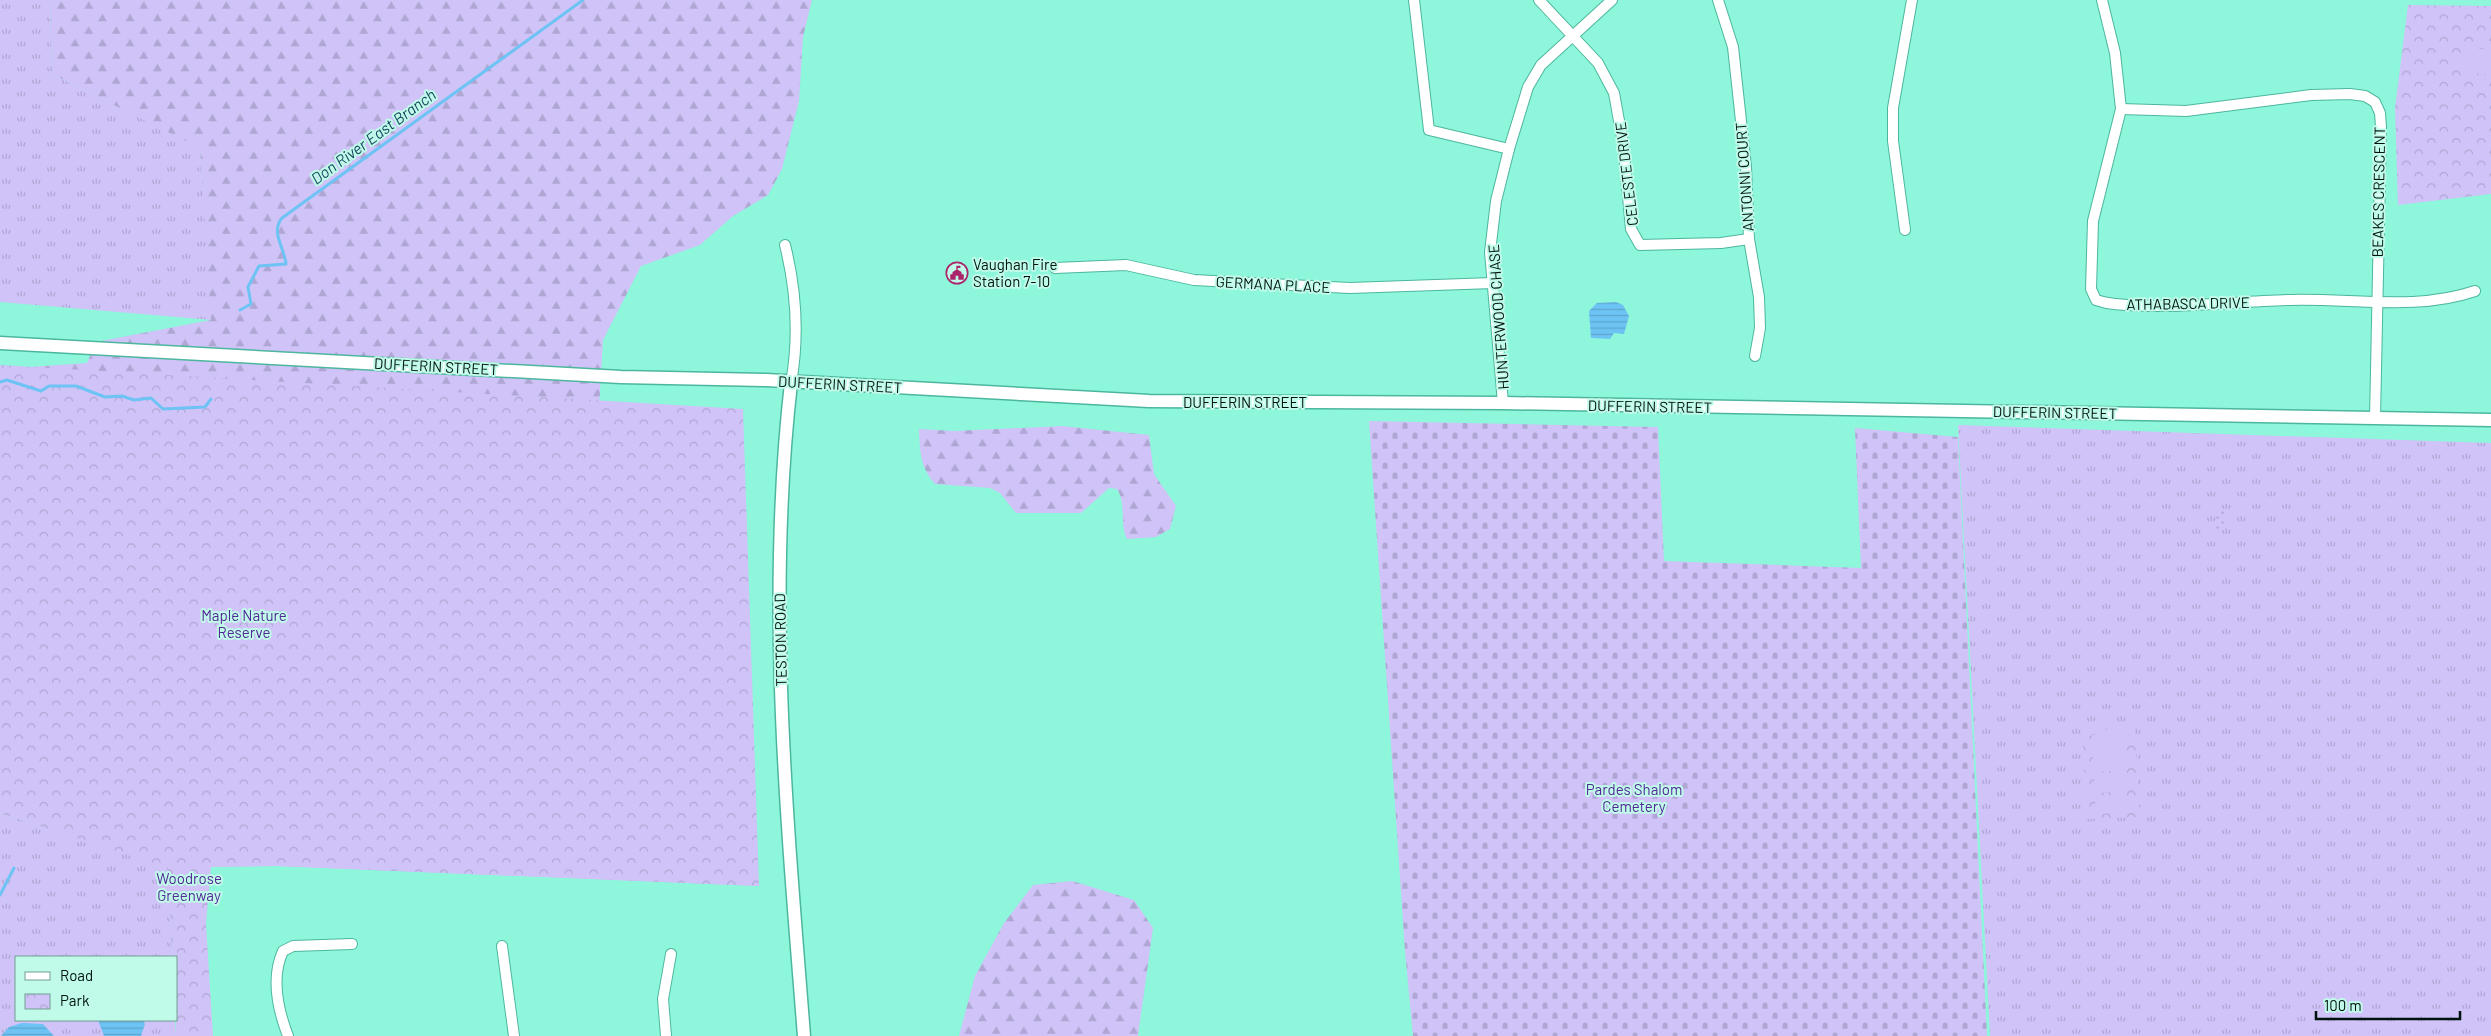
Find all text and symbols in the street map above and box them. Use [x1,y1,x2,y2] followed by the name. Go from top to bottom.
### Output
[307,84,439,188] water label: Don River East Branch
[1611,121,1641,227] street label: CELESTE DRIVE
[1731,122,1757,232] street label: ANTONNI COURT
[2368,127,2388,257] street label: BEAKES CRESCENT
[1484,244,1512,390] street label: HUNTERWOOD CHASE
[973,255,1057,290] place label: Vaughan Fire Station 7-10
[945,261,969,285] public building icon: Vaughan Fire Station 7-10
[1215,272,1331,296] street label: GERMANA PLACE
[2126,293,2250,313] street label: ATHABASCA DRIVE
[374,354,498,378] street label: DUFFERIN STREET
[778,372,902,396] street label: DUFFERIN STREET
[1183,393,1307,411] street label: DUFFERIN STREET
[1588,396,1712,416] street label: DUFFERIN STREET
[1993,402,2117,422] street label: DUFFERIN STREET
[770,593,790,687] street label: TESTON ROAD
[201,606,287,641] park label: Maple Nature Reserve
[1586,780,1682,815] park label: Pardes Shalom Cemetery
[156,869,222,904] park label: Woodrose Greenway
[15,956,178,1021] legend
[60,966,93,984] text: Road
[2316,988,2460,1020] scale bar
[60,991,90,1009] text: Park
[2324,996,2362,1014] text: 100 m

